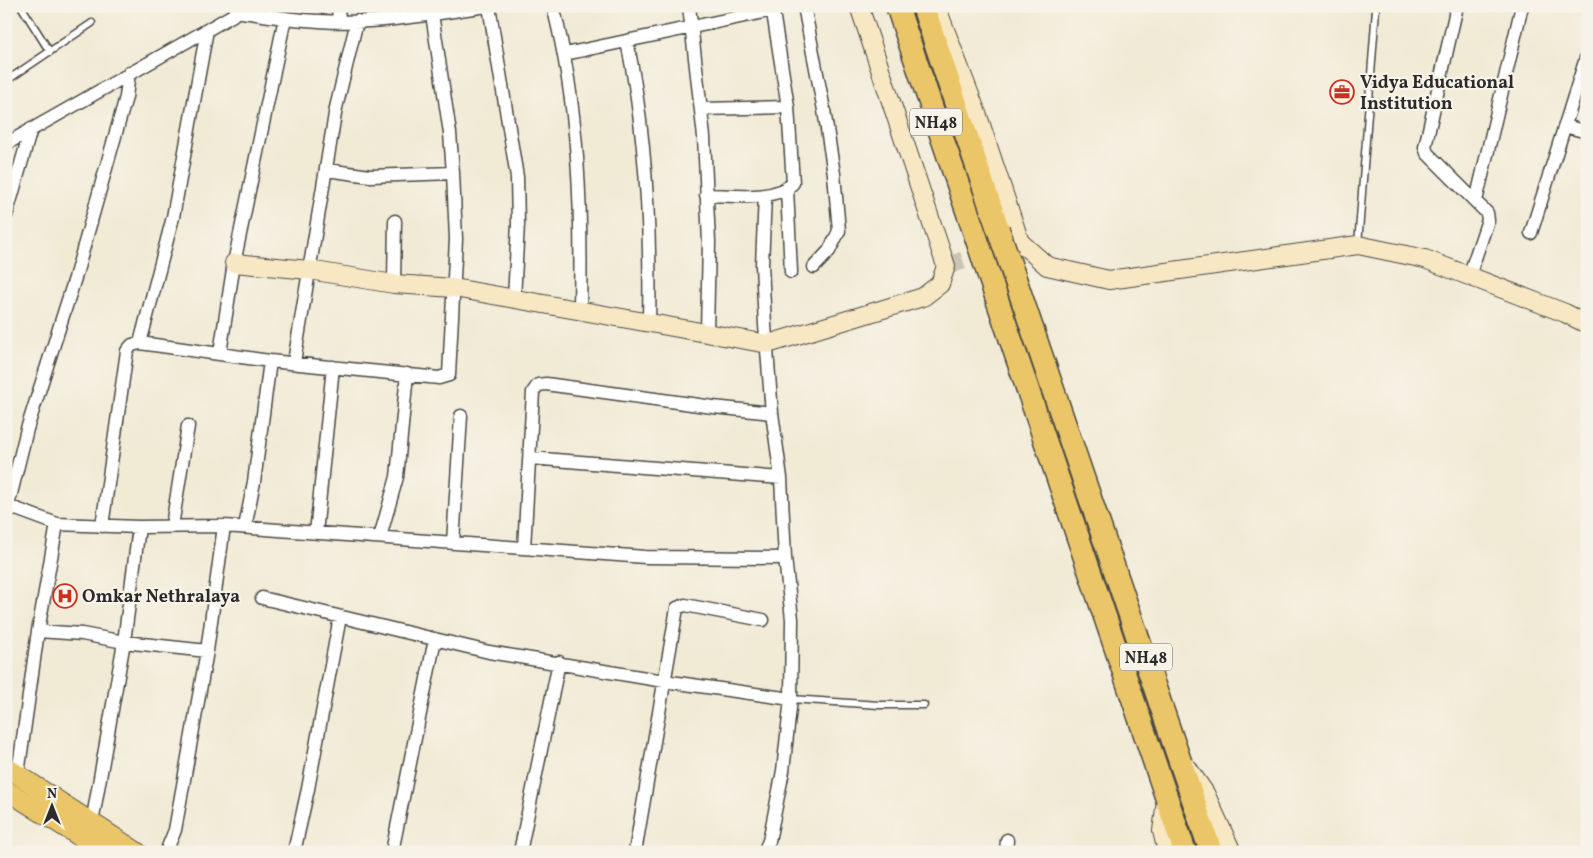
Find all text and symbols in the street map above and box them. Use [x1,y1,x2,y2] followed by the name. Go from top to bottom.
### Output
[1360,71,1514,117] place label: Vidya Educational Institution
[1329,79,1355,105] office icon: Vidya Educational Institution
[910,108,962,136] road number: NH48
[52,583,78,609] hospital icon: Omkar Nethralaya
[82,585,240,610] place label: Omkar Nethralaya
[1120,644,1172,670] road number: NH48
[28,780,78,830] north arrow
[47,785,57,804] text: N

